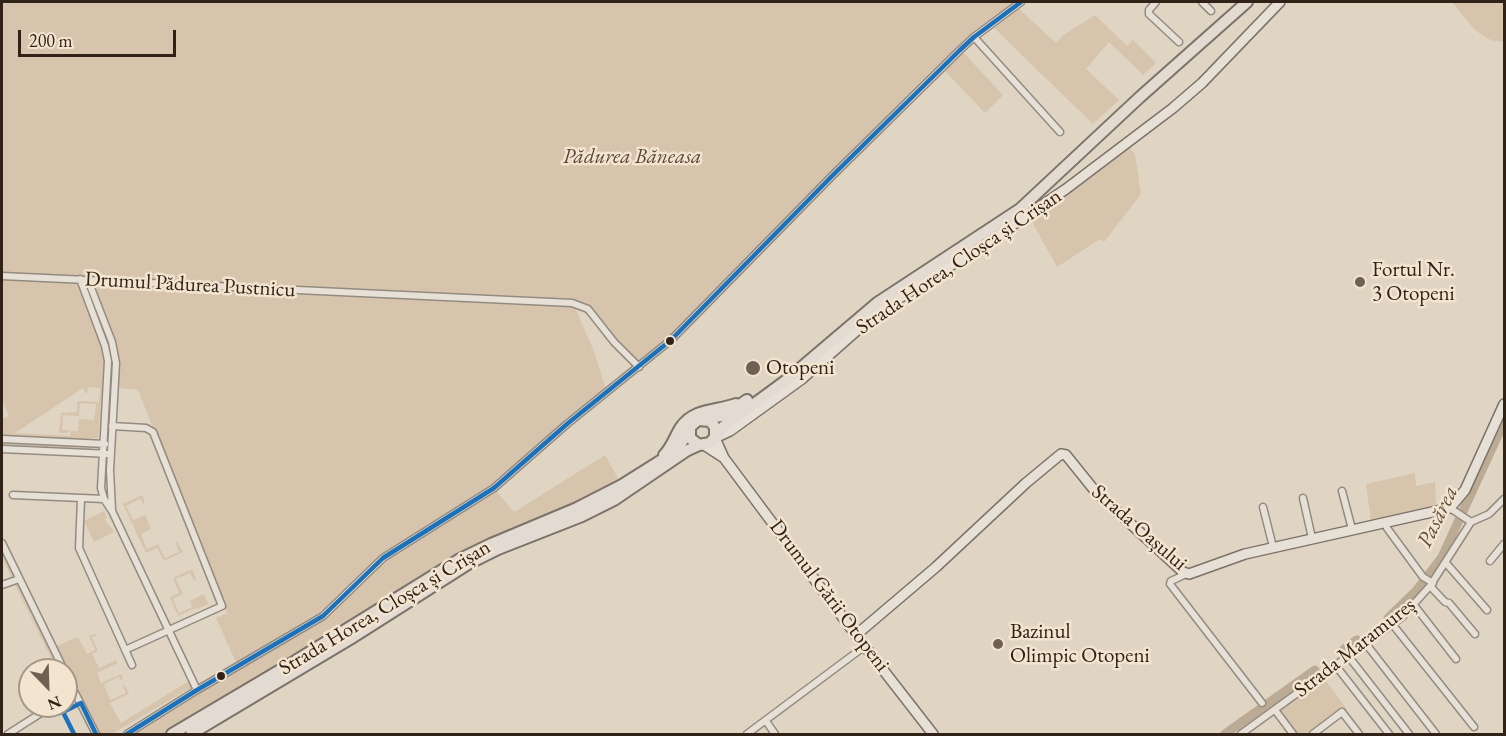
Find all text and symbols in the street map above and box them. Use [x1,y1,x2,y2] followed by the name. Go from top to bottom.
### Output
[21,18,178,56] scale bar
[29,29,73,52] text: 200 m
[563,144,701,170] park label: Pădurea Băneasa
[851,184,1067,340] street label: Strada Horea, Cloșca și Crișan
[1372,257,1455,307] place label: Fortul Nr. 3 Otopeni
[84,267,296,303] street label: Drumul Pădurea Pustnicu
[1353,275,1367,289] marker: Fortul Nr. 3 Otopeni
[664,335,676,347] unlabelled marker
[766,355,834,381] place label: Otopeni
[744,359,762,377] marker: Otopeni
[1086,480,1192,576] street label: Strada Oașului
[1412,482,1464,552] water label: Pasărea
[764,515,894,677] street label: Drumul Gării Otopeni
[275,535,495,681] street label: Strada Horea, Cloșca și Crișan
[1289,593,1421,703] street label: Strada Maramureș
[1010,619,1150,669] place label: Bazinul Olimpic Otopeni
[991,637,1005,651] marker: Bazinul Olimpic Otopeni
[18,658,78,718] north arrow
[215,670,227,682] unlabelled marker
[44,691,65,715] text: N

